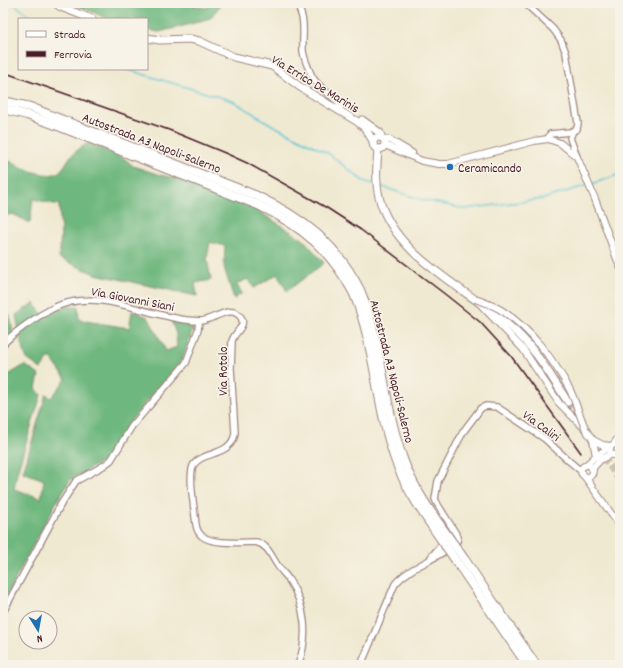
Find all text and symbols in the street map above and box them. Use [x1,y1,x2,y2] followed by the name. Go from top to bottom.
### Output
[18,18,148,70] legend
[54,27,85,44] text: Strada
[54,47,92,64] text: Ferrovia
[267,51,362,119] street label: Via Errico De Marinis
[79,109,223,180] street label: Autostrada A3 Napoli-Salerno
[458,160,522,179] place label: Ceramicando
[445,162,455,172] marker: Ceramicando
[90,283,176,318] street label: Via Giovanni Siani
[364,298,418,445] street label: Autostrada A3 Napoli-Salerno
[215,346,234,396] street label: Via Rotolo
[518,407,564,448] street label: Via Caliri
[18,610,58,650] north arrow
[35,629,44,646] text: N

